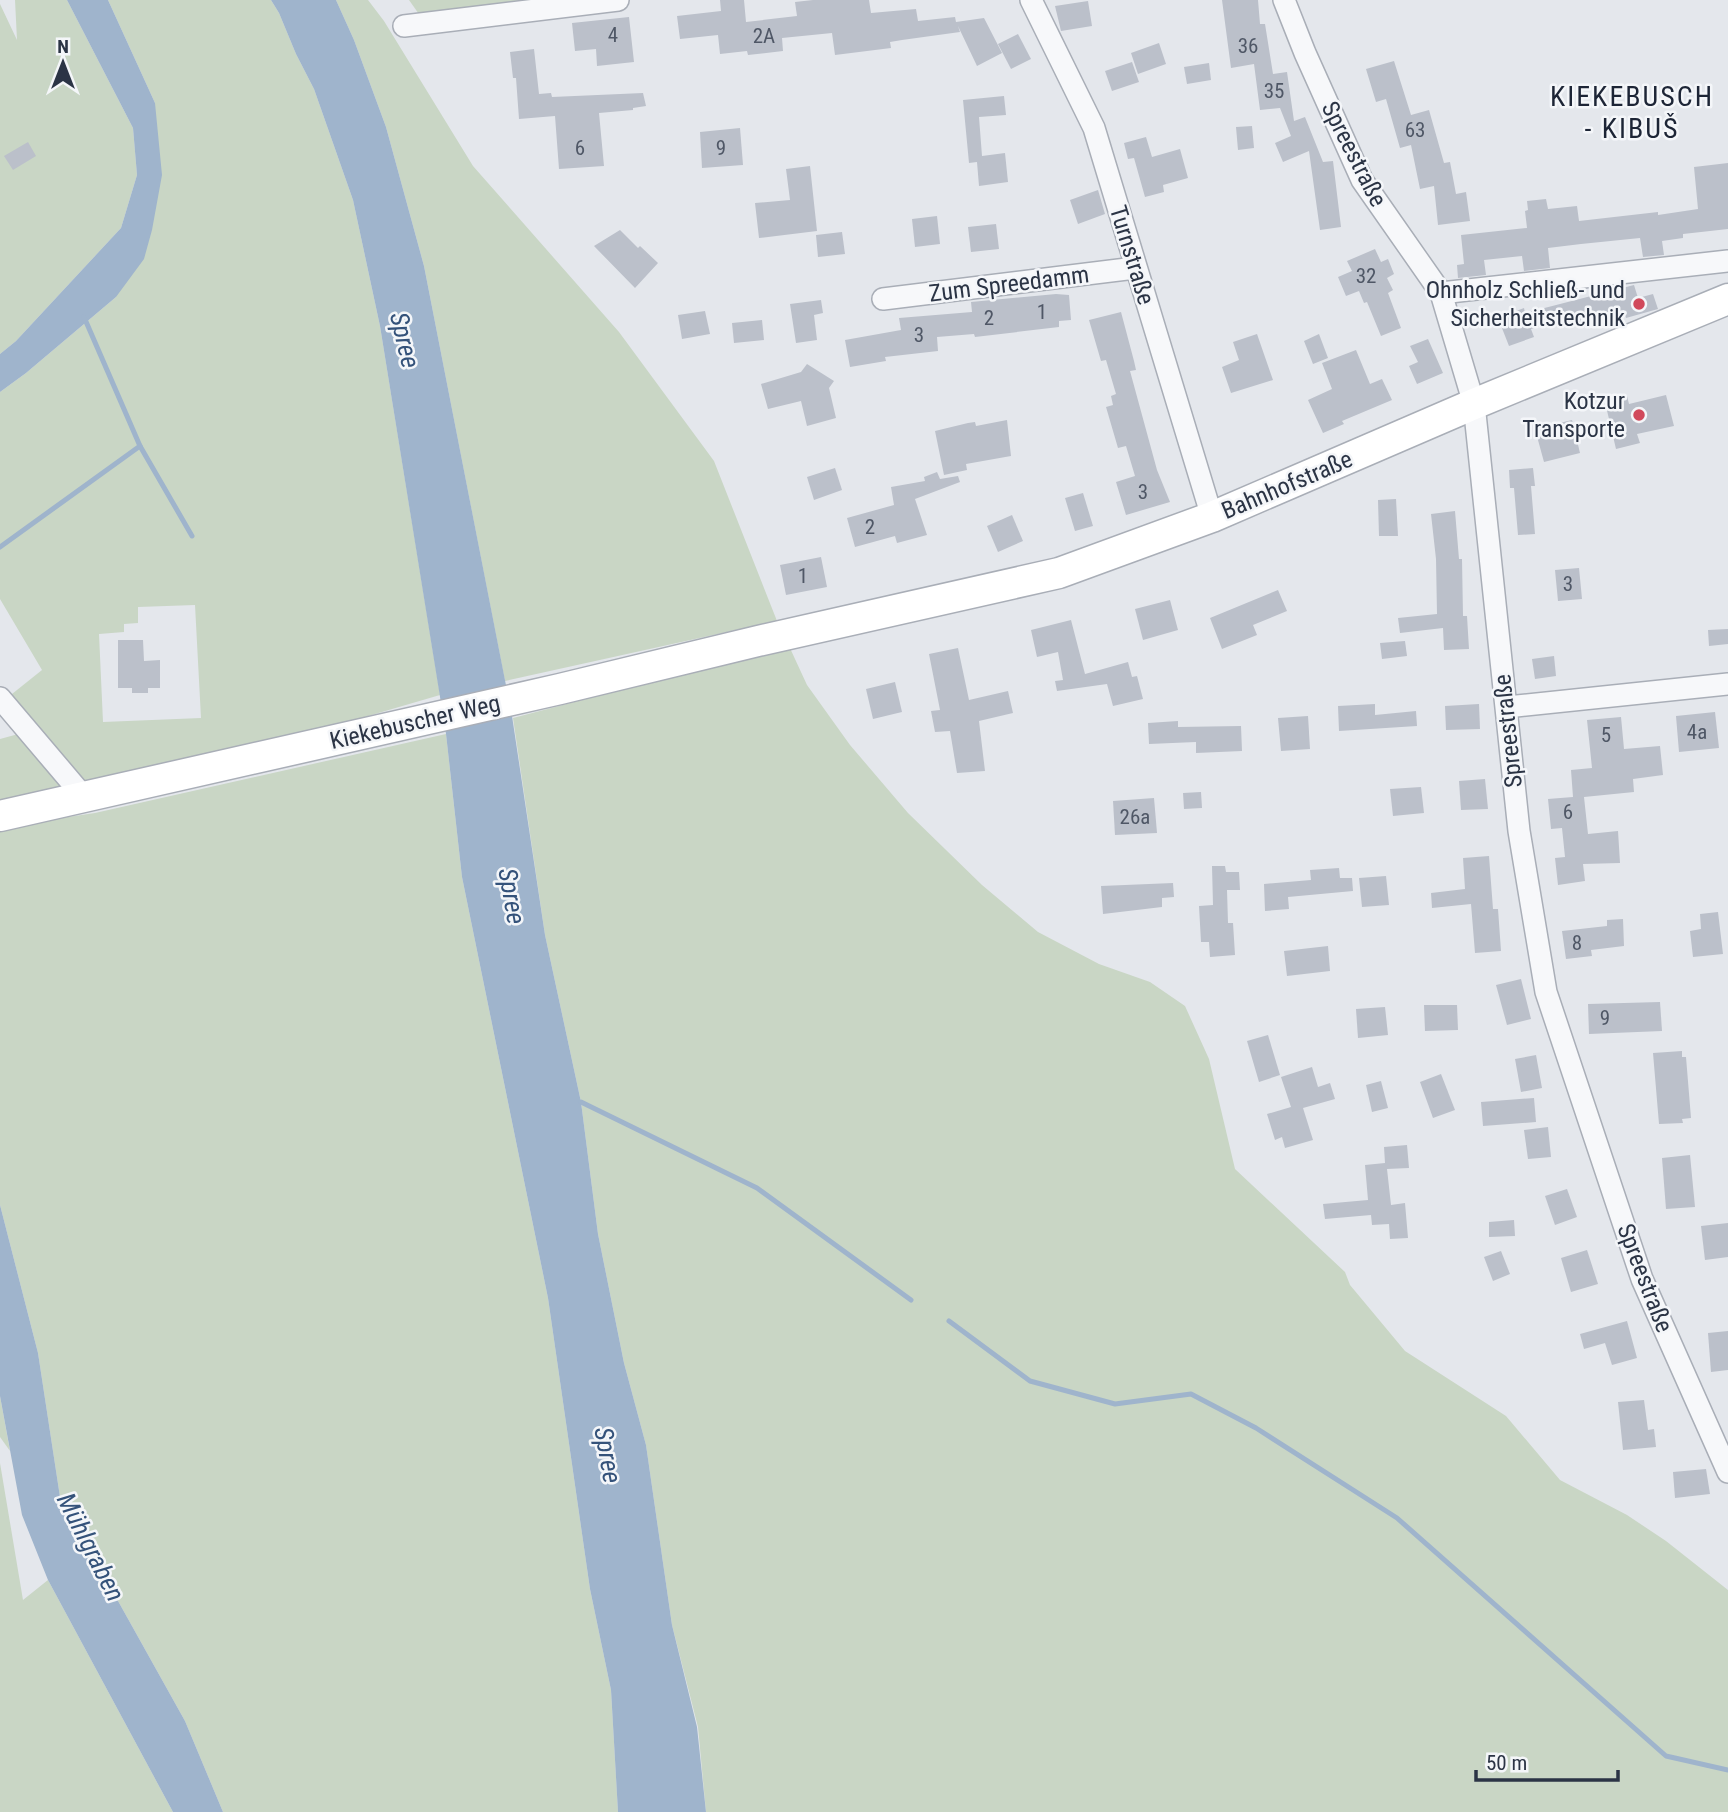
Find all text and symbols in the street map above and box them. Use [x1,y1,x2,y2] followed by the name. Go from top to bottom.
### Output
[608,23,618,47] house number: 4
[753,24,775,48] house number: 2A
[28,28,98,98] north arrow
[1238,34,1258,58] house number: 36
[57,35,69,58] text: N
[1264,79,1284,103] house number: 35
[1550,80,1714,145] district label: KIEKEBUSCH - KIBUŠ
[1316,97,1392,211] street label: Spreestraße
[1405,118,1425,142] house number: 63
[575,136,585,160] house number: 6
[716,136,726,160] house number: 9
[1104,202,1160,308] street label: Turnstraße
[927,260,1091,308] street label: Zum Spreedamm
[1356,264,1376,288] house number: 32
[1426,276,1625,332] place label: Ohnholz Schließ- und Sicherheitstechnik
[1631,296,1647,312] marker: Ohnholz Schließ- und Sicherheitstechnik
[1037,300,1047,324] house number: 1
[984,306,994,330] house number: 2
[384,309,426,371] water label: Spree
[914,323,924,347] house number: 3
[1522,387,1625,443] place label: Kotzur Transporte
[1631,407,1647,423] marker: Kotzur Transporte
[1217,445,1357,525] street label: Bahnhofstraße
[1138,480,1148,504] house number: 3
[865,515,875,539] house number: 2
[798,564,808,588] house number: 1
[1563,572,1573,596] house number: 3
[1488,673,1528,789] street label: Spreestraße
[327,689,503,755] street label: Kiekebuscher Weg
[1687,720,1707,744] house number: 4a
[1601,723,1611,747] house number: 5
[1563,800,1573,824] house number: 6
[1120,805,1150,829] house number: 26a
[492,866,532,926] water label: Spree
[1572,931,1582,955] house number: 8
[1600,1006,1610,1030] house number: 9
[1611,1220,1679,1336] street label: Spreestraße
[588,1425,628,1485] water label: Spree
[51,1488,131,1606] water label: Mühlgraben
[1476,1738,1618,1782] scale bar
[1486,1751,1527,1775] text: 50 m

